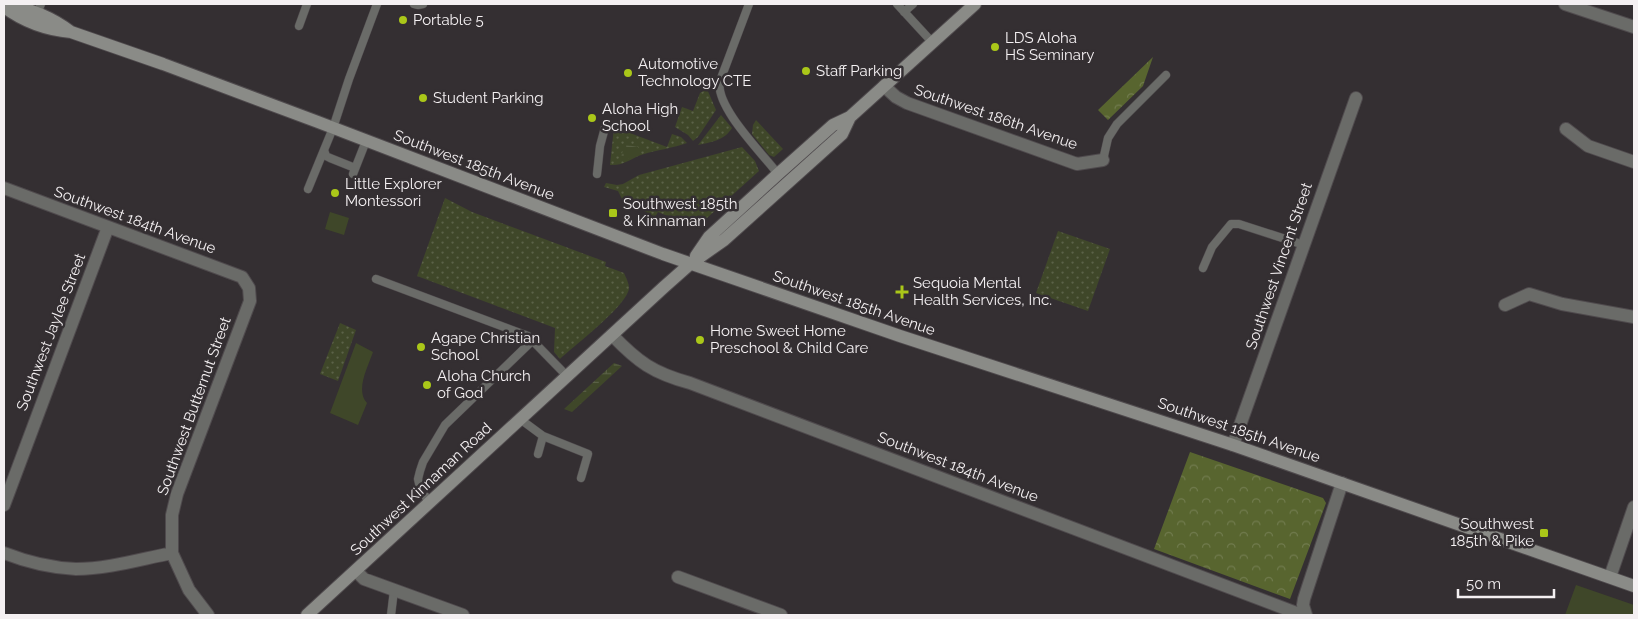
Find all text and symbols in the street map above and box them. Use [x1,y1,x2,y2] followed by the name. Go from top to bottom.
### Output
[413,11,484,29] place label: Portable 5
[397,14,409,26] marker: Portable 5
[1005,29,1094,64] place label: LDS Aloha HS Seminary
[989,41,1001,53] marker: LDS Aloha HS Seminary
[638,55,751,90] place label: Automotive Technology CTE
[816,62,902,80] place label: Staff Parking
[800,65,812,77] marker: Staff Parking
[622,67,634,79] marker: Automotive Technology CTE
[912,81,1080,153] street label: Southwest 186th Avenue
[433,89,543,107] place label: Student Parking
[417,92,429,104] marker: Student Parking
[602,100,678,135] place label: Aloha High School
[586,112,598,124] marker: Aloha High School
[391,126,557,204] street label: Southwest 185th Avenue
[345,175,443,210] place label: Little Explorer Montessori
[1242,180,1316,352] street label: Southwest Vincent Street
[52,182,218,258] street label: Southwest 184th Avenue
[329,187,341,199] marker: Little Explorer Montessori
[623,195,738,230] place label: Southwest 185th & Kinnaman
[607,207,619,219] marker: Southwest 185th & Kinnaman
[13,251,89,413] street label: Southwest Jaylee Street
[770,267,938,339] street label: Southwest 185th Avenue
[913,274,1052,309] place label: Sequoia Mental Health Services, Inc.
[895,285,909,299] marker: Sequoia Mental Health Services, Inc.
[153,314,235,498] street label: Southwest Butternut Street
[710,322,869,357] place label: Home Sweet Home Preschool & Child Care
[431,329,540,364] place label: Agape Christian School
[694,334,706,346] marker: Home Sweet Home Preschool & Child Care
[415,341,427,353] marker: Agape Christian School
[437,367,531,402] place label: Aloha Church of God
[421,379,433,391] marker: Aloha Church of God
[1155,394,1323,466] street label: Southwest 185th Avenue
[347,419,495,559] street label: Southwest Kinnaman Road
[875,428,1041,506] street label: Southwest 184th Avenue
[1450,515,1534,550] place label: Southwest 185th & Pike
[1538,527,1550,539] marker: Southwest 185th & Pike
[1458,566,1554,598] scale bar
[1466,575,1501,593] text: 50 m

